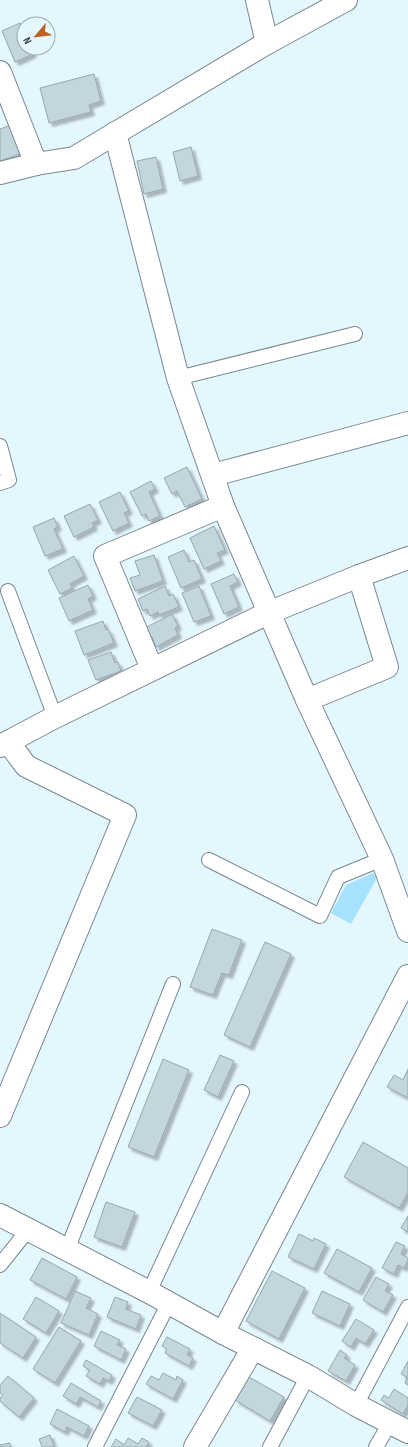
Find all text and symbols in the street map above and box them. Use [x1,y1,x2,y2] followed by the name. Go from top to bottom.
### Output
[16,16,56,56] north arrow
[20,35,35,46] text: N

